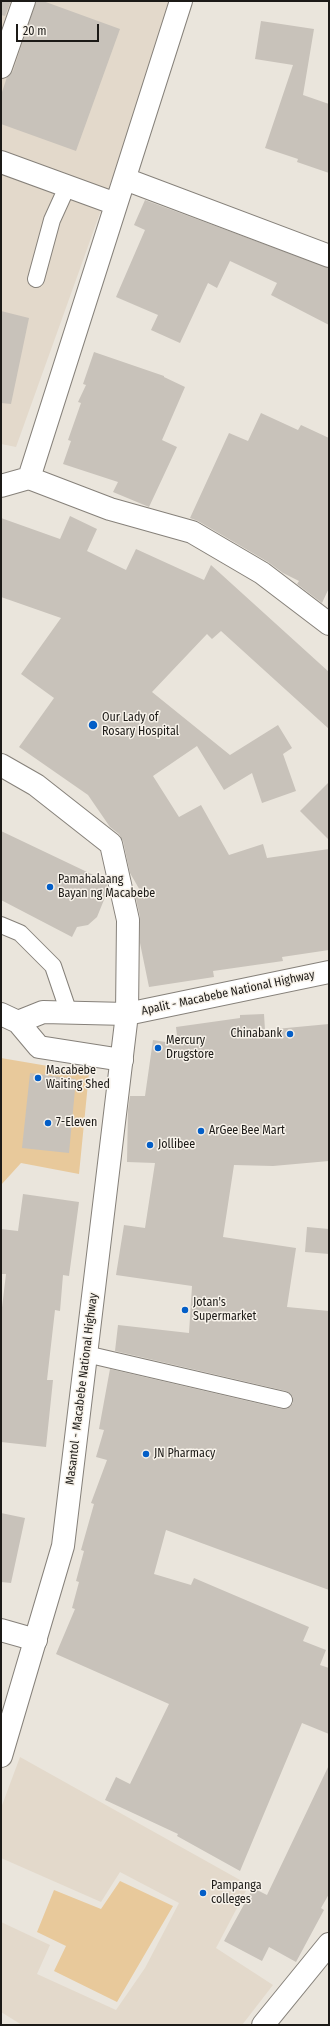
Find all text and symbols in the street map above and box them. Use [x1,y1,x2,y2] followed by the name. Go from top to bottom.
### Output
[18,16,101,42] scale bar
[23,24,47,38] text: 20 m
[102,711,179,739] place label: Our Lady of Rosary Hospital
[87,719,99,731] marker: Our Lady of Rosary Hospital
[58,873,155,901] place label: Pamahalaang Bayan ng Macabebe
[45,882,55,892] marker: Pamahalaang Bayan ng Macabebe
[140,968,316,1018] street label: Apalit - Macabebe National Highway
[230,1027,282,1041] place label: Chinabank
[285,1029,295,1039] marker: Chinabank
[166,1034,214,1062] place label: Mercury Drugstore
[153,1043,163,1053] marker: Mercury Drugstore
[46,1064,110,1092] place label: Macabebe Waiting Shed
[33,1073,43,1083] marker: Macabebe Waiting Shed
[56,1116,97,1130] place label: 7-Eleven
[43,1118,53,1128] marker: 7-Eleven
[209,1124,285,1138] place label: ArGee Bee Mart
[196,1126,206,1136] marker: ArGee Bee Mart
[158,1138,195,1152] place label: Jollibee
[145,1140,155,1150] marker: Jollibee
[63,1292,101,1486] street label: Masantol - Macabebe National Highway
[193,1296,256,1324] place label: Jotan's Supermarket
[180,1305,190,1315] marker: Jotan's Supermarket
[154,1447,215,1461] place label: JN Pharmacy
[141,1449,151,1459] marker: JN Pharmacy
[211,1879,262,1907] place label: Pampanga colleges
[198,1888,208,1898] marker: Pampanga colleges

